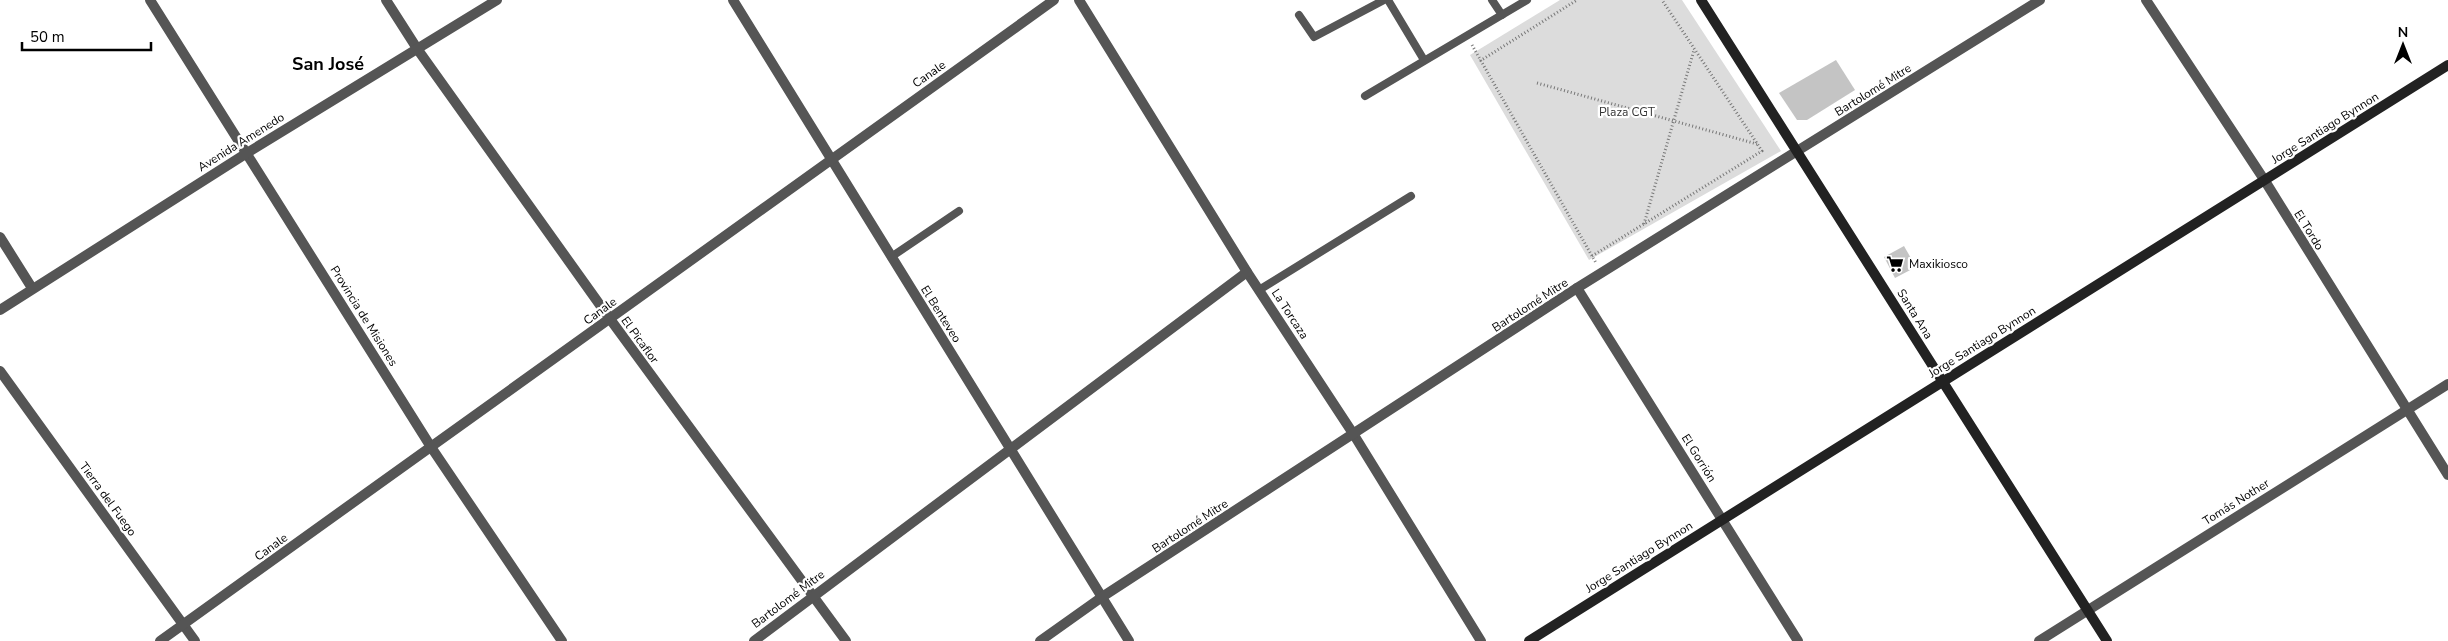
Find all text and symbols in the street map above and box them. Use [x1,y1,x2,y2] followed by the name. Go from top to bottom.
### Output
[22,20,151,52] scale bar
[2378,20,2428,70] north arrow
[2398,23,2408,42] text: N
[30,27,65,47] text: 50 m
[292,52,364,76] district label: San José
[909,57,949,91] street label: Canale
[1832,60,1914,120] street label: Bartolomé Mitre
[2268,89,2382,168] street label: Jorge Santiago Bynnon
[1599,104,1656,120] park label: Plaza CGT
[195,109,288,175] street label: Avenida Amenedo
[2290,207,2328,253] street label: El Tordo
[1885,254,1905,274] supermarket icon: Maxikiosco
[1909,256,1968,272] place label: Maxikiosco
[327,263,402,369] street label: Provincia de Misiones
[1489,274,1571,336] street label: Bartolomé Mitre
[917,282,965,346] street label: El Benteveo
[1268,286,1312,342] street label: La Torcaza
[1893,286,1937,342] street label: Santa Ana
[580,294,620,328] street label: Canale
[1925,303,2039,382] street label: Jorge Santiago Bynnon
[618,313,663,367] street label: El Picaflor
[1678,431,1720,485] street label: El Gorrión
[76,459,140,539] street label: Tierra del Fuego
[2200,475,2273,529] street label: Tomás Nother
[1149,495,1231,557] street label: Bartolomé Mitre
[1582,518,1696,597] street label: Jorge Santiago Bynnon
[251,530,291,564] street label: Canale
[748,566,828,632] street label: Bartolomé Mitre

